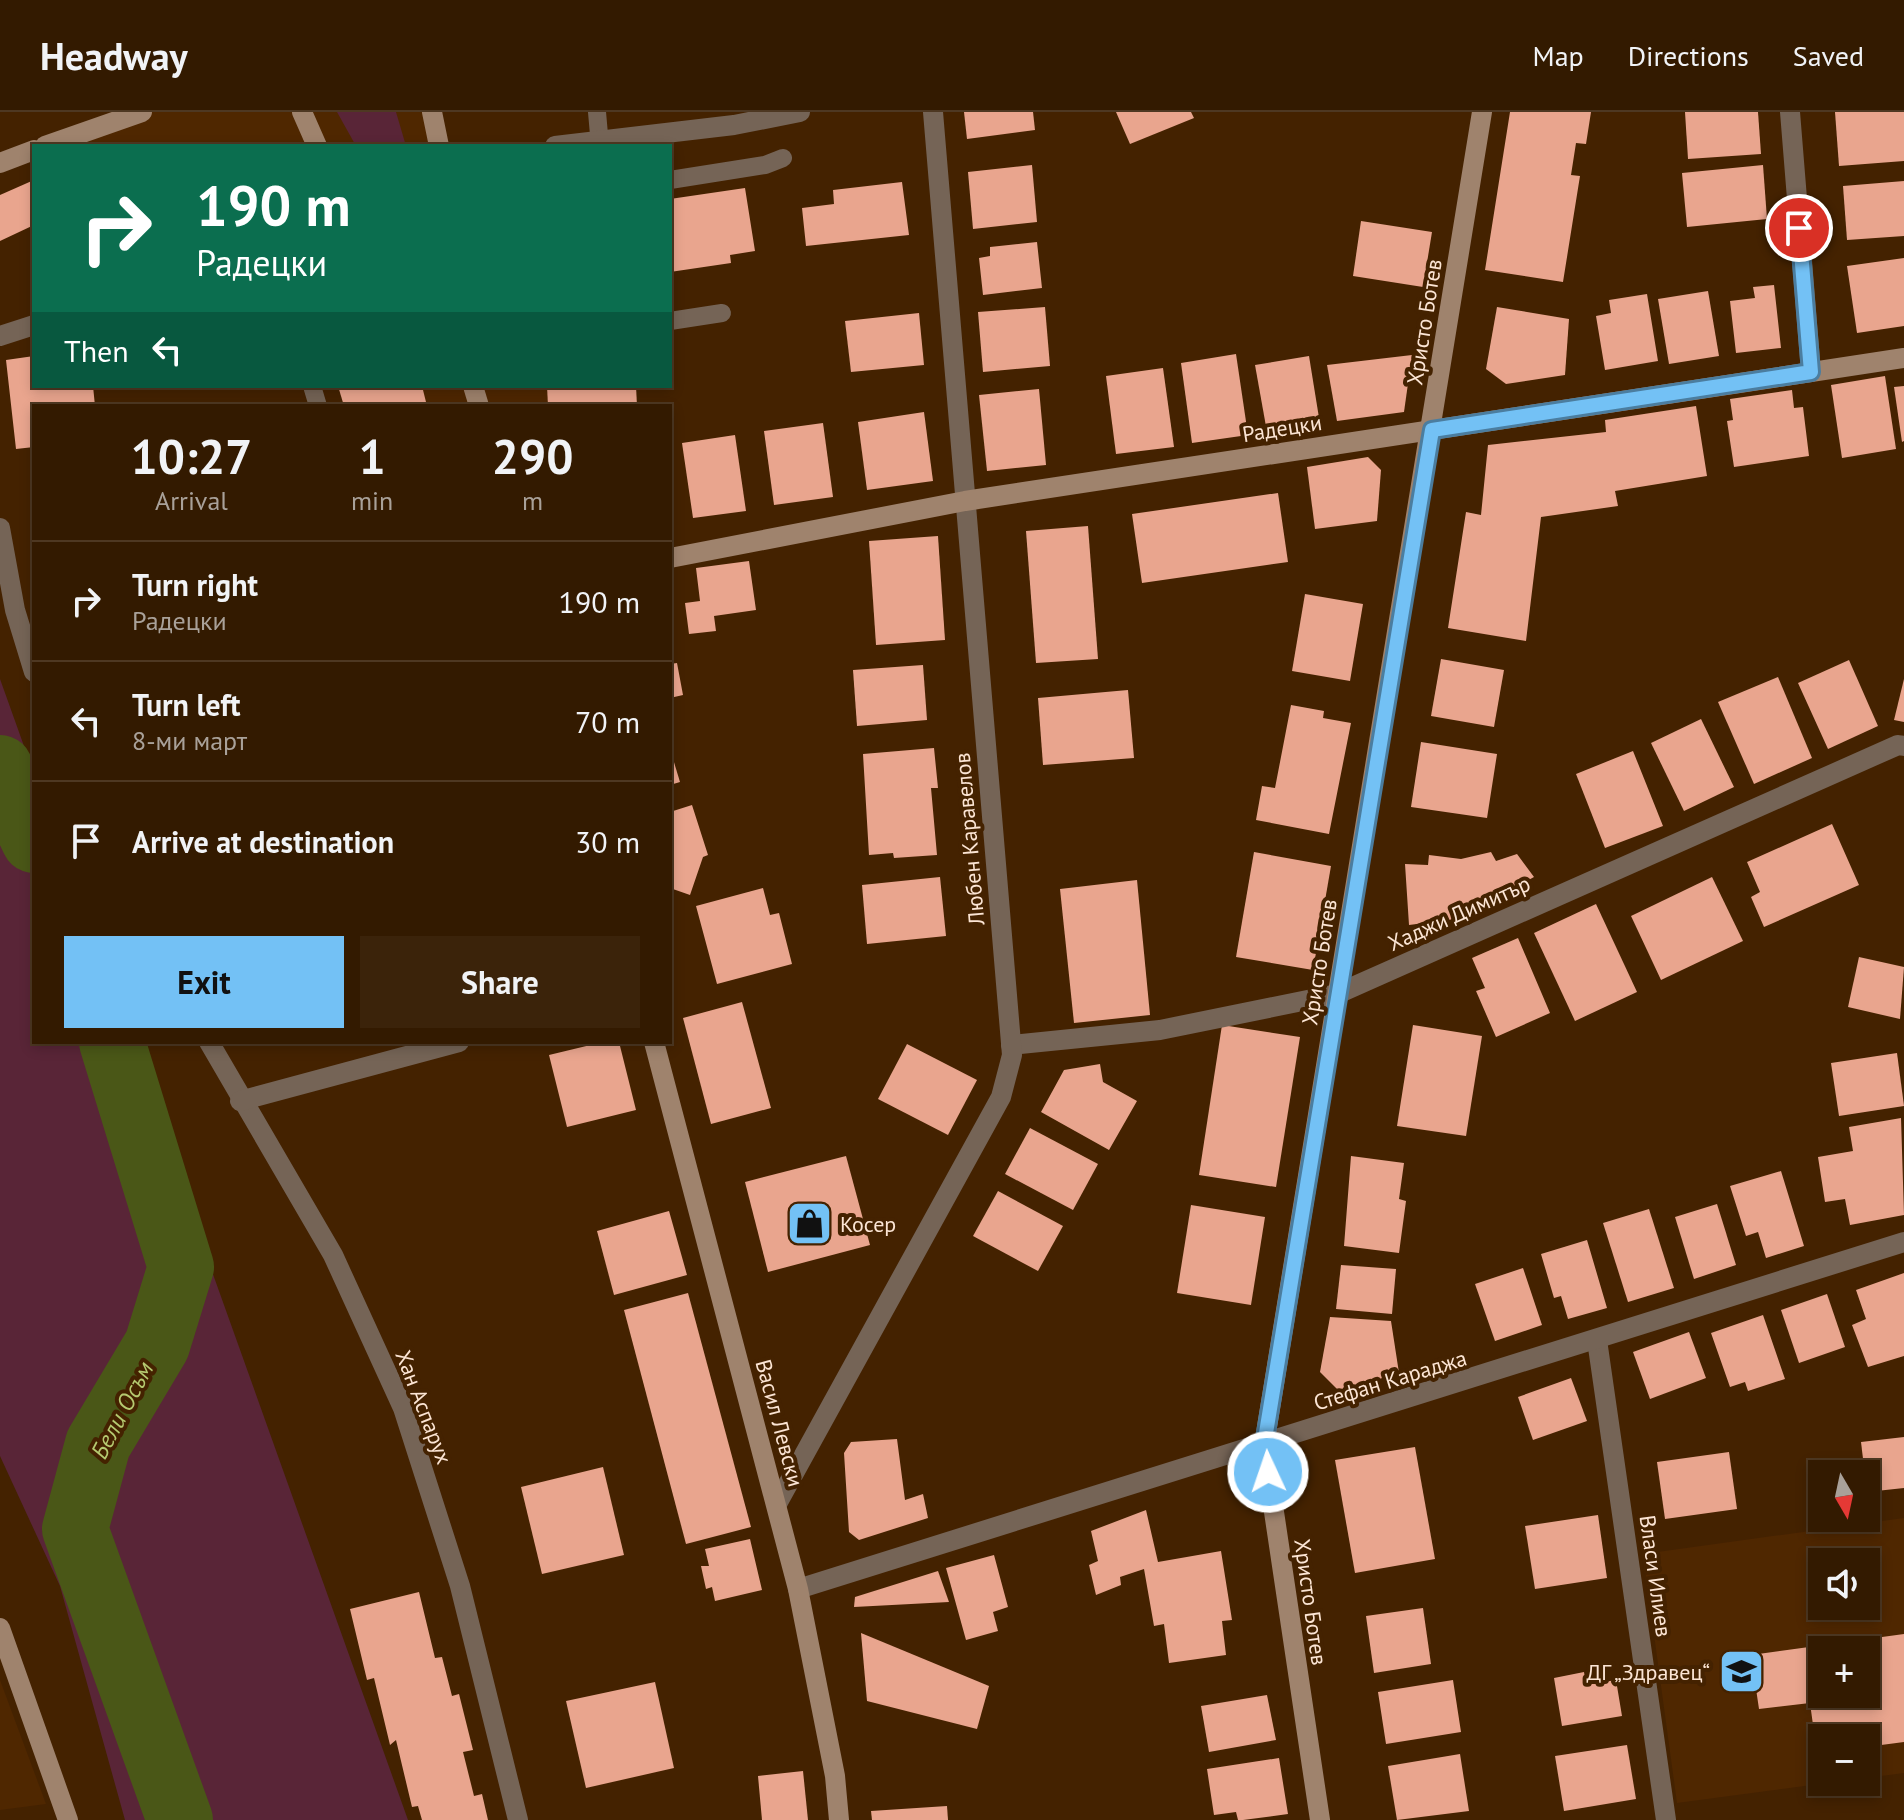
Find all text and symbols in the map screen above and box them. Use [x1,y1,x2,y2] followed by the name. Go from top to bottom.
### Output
[40,31,188,80] text: Headway
[1533,37,1584,74] text: Map
[1628,37,1749,74] text: Directions
[1793,37,1864,74] text: Saved
[196,169,351,241] text: 190 m
[64,176,168,280] icon: right
[1765,194,1833,262] pin
[1777,206,1821,250] icon: arrive
[196,239,327,286] text: Радецки
[1400,257,1448,387] street label: Христо Ботев
[145,328,189,372] icon: left
[64,331,129,370] text: Then
[1240,408,1324,448] street label: Радецки
[131,425,252,487] text: 10:27
[358,425,386,487] text: 1
[492,425,573,487] text: 290
[155,484,228,517] text: Arrival
[351,484,393,517] text: min
[522,484,543,517] text: m
[132,565,258,604] text: Turn right
[64,579,108,623] icon: right
[559,582,640,621] text: 190 m
[132,604,227,637] text: Радецки
[132,685,240,724] text: Turn left
[64,699,108,743] icon: left
[575,702,640,741] text: 70 m
[132,724,247,757] text: 8-ми март
[948,752,991,927] street label: Любен Каравелов
[64,819,108,863] icon: arrive
[132,822,394,861] text: Arrive at destination
[575,822,640,861] text: 30 m
[1383,869,1535,957] street label: Хаджи Димитър
[1295,897,1343,1027] street label: Христо Ботев
[64,936,344,1028] button: Exit
[360,936,640,1028] button: Share
[785,1200,833,1248] shop icon: Косер
[840,1210,896,1238] place label: Косер
[1310,1343,1470,1417] street label: Стефан Караджа
[389,1346,459,1468] street label: Хан Аспарух
[84,1356,161,1464] water label: Бели Осъм
[750,1356,810,1490] street label: Васил Левски
[1226,1430,1310,1514] position arrow
[1808,1460,1880,1532] north arrow
[1808,1460,1880,1796] map controls
[1634,1513,1678,1639] street label: Власи Илиев
[1288,1537,1334,1667] street label: Христо Ботев
[1808,1548,1880,1620] button: sound
[1808,1636,1880,1708] button: +
[1717,1648,1765,1696] school or university icon: ДГ „Здравец“
[1586,1658,1710,1686] place label: ДГ „Здравец“
[1808,1724,1880,1796] button: −

